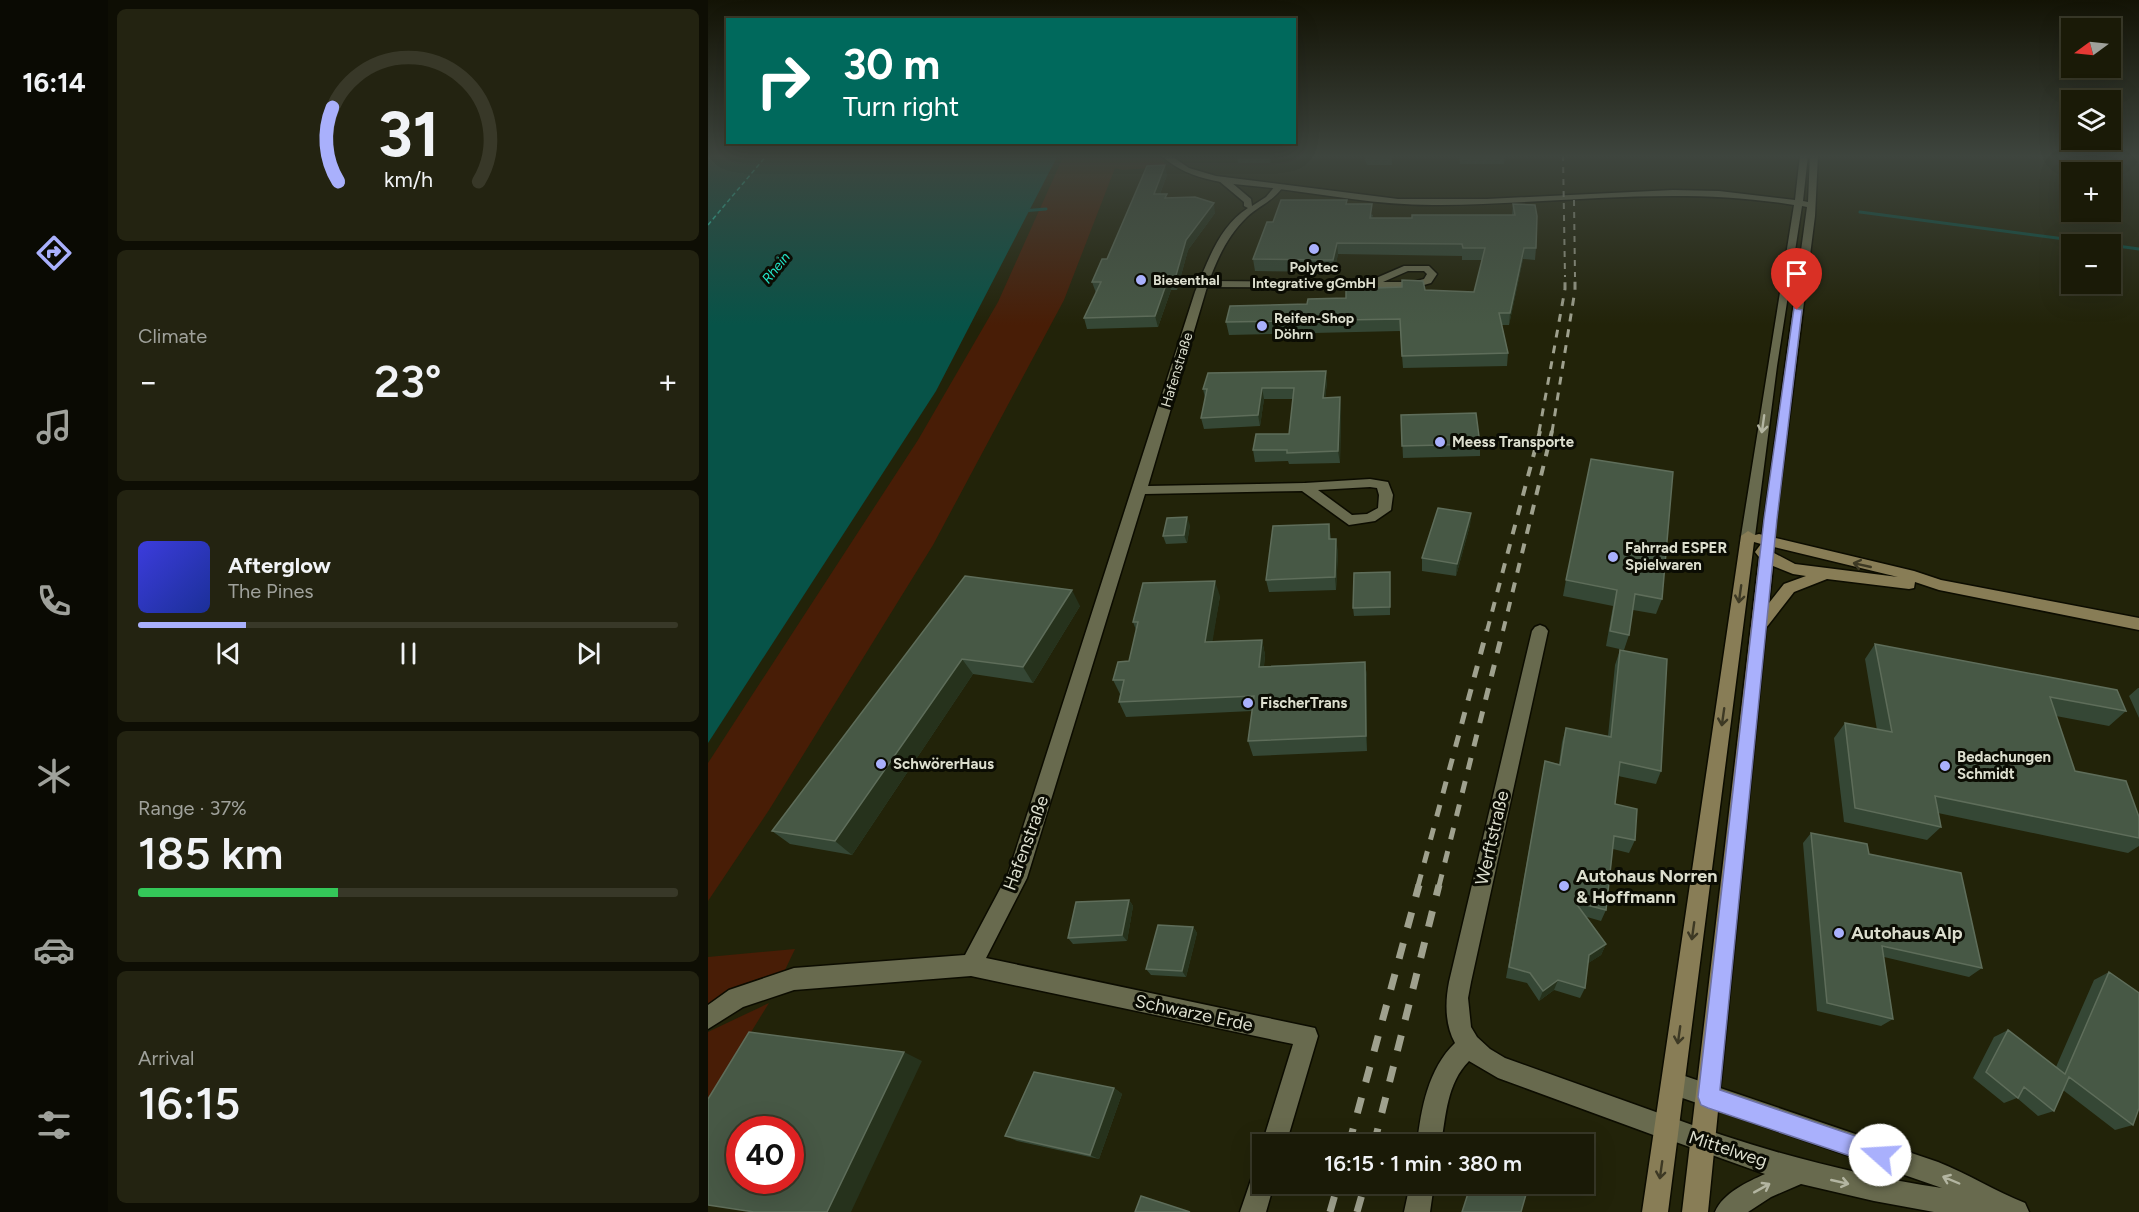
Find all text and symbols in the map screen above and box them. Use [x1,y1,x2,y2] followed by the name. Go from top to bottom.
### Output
[2061,18,2121,78] north arrow
[2061,18,2121,294] map controls
[843,39,940,90] text: 30 m
[744,42,822,120] icon: right
[22,66,86,99] text: 16:14
[843,90,959,123] text: Turn right
[2061,90,2121,150] button: layers
[377,97,439,172] text: 31
[2061,162,2121,222] button: +
[384,167,432,192] text: km/h
[33,232,75,274] icon: directions
[2061,234,2121,294] button: −
[1307,242,1321,256] marker: Polytec Integrative gGmbH
[1771,248,1822,310] pin
[758,249,794,287] water label: Rhein
[1780,257,1813,290] icon: arrive
[1252,259,1376,292] place label: Polytec Integrative gGmbH
[1153,272,1220,289] place label: Biesenthal
[1134,273,1148,287] marker: Biesenthal
[1274,310,1354,343] place label: Reifen-Shop Döhrn
[1255,319,1269,333] marker: Reifen-Shop Döhrn
[138,324,207,348] text: Climate
[1158,330,1197,410] street label: Hafenstraße
[374,354,442,408] text: 23°
[138,362,159,401] text: −
[657,362,678,401] text: +
[33,406,75,448] icon: music
[1758,414,1769,434] one-way arrow
[1452,433,1575,451] place label: Meess Transporte
[1433,435,1447,449] marker: Meess Transporte
[1625,539,1727,574] place label: Fahrrad ESPER Spielwaren
[1606,550,1620,564] marker: Fahrrad ESPER Spielwaren
[228,552,331,579] text: Afterglow
[1853,558,1872,570] one-way arrow
[228,579,314,603] text: The Pines
[33,580,75,622] icon: phone
[1734,584,1745,604] one-way arrow
[212,637,245,670] icon: previous
[392,637,425,670] icon: pause
[572,637,605,670] icon: next
[1260,694,1347,712] place label: FischerTrans
[1241,696,1255,710] marker: FischerTrans
[1717,707,1728,727] one-way arrow
[1957,748,2051,783] place label: Bedachungen Schmidt
[33,755,75,797] icon: climate
[893,755,994,773] place label: SchwörerHaus
[874,757,888,771] marker: SchwörerHaus
[1938,759,1952,773] marker: Bedachungen Schmidt
[1470,788,1514,887] street label: Werftstraße
[999,792,1053,894] street label: Hafenstraße
[138,796,247,820] text: Range · 37%
[138,826,283,880] text: 185 km
[1576,865,1718,908] place label: Autohaus Norren & Hoffmann
[1557,879,1571,893] marker: Autohaus Norren & Hoffmann
[1688,921,1699,941] one-way arrow
[1851,922,1963,944] place label: Autohaus Alp
[1832,926,1846,940] marker: Autohaus Alp
[33,929,75,971] icon: car
[1133,990,1255,1036] street label: Schwarze Erde
[1674,1024,1685,1044] one-way arrow
[138,1046,194,1070] text: Arrival
[138,1076,240,1130] text: 16:15
[33,1104,75,1146] icon: filters
[726,1116,804,1194] speed limit sign: 40
[1848,1123,1912,1187] position arrow
[1686,1126,1770,1172] street label: Mittelweg
[1324,1150,1522,1177] text: 16:15 · 1 min · 380 m
[1655,1160,1666,1180] one-way arrow
[1943,1173,1961,1185] one-way arrow
[1830,1176,1849,1188] one-way arrow
[1753,1182,1770,1194] one-way arrow

